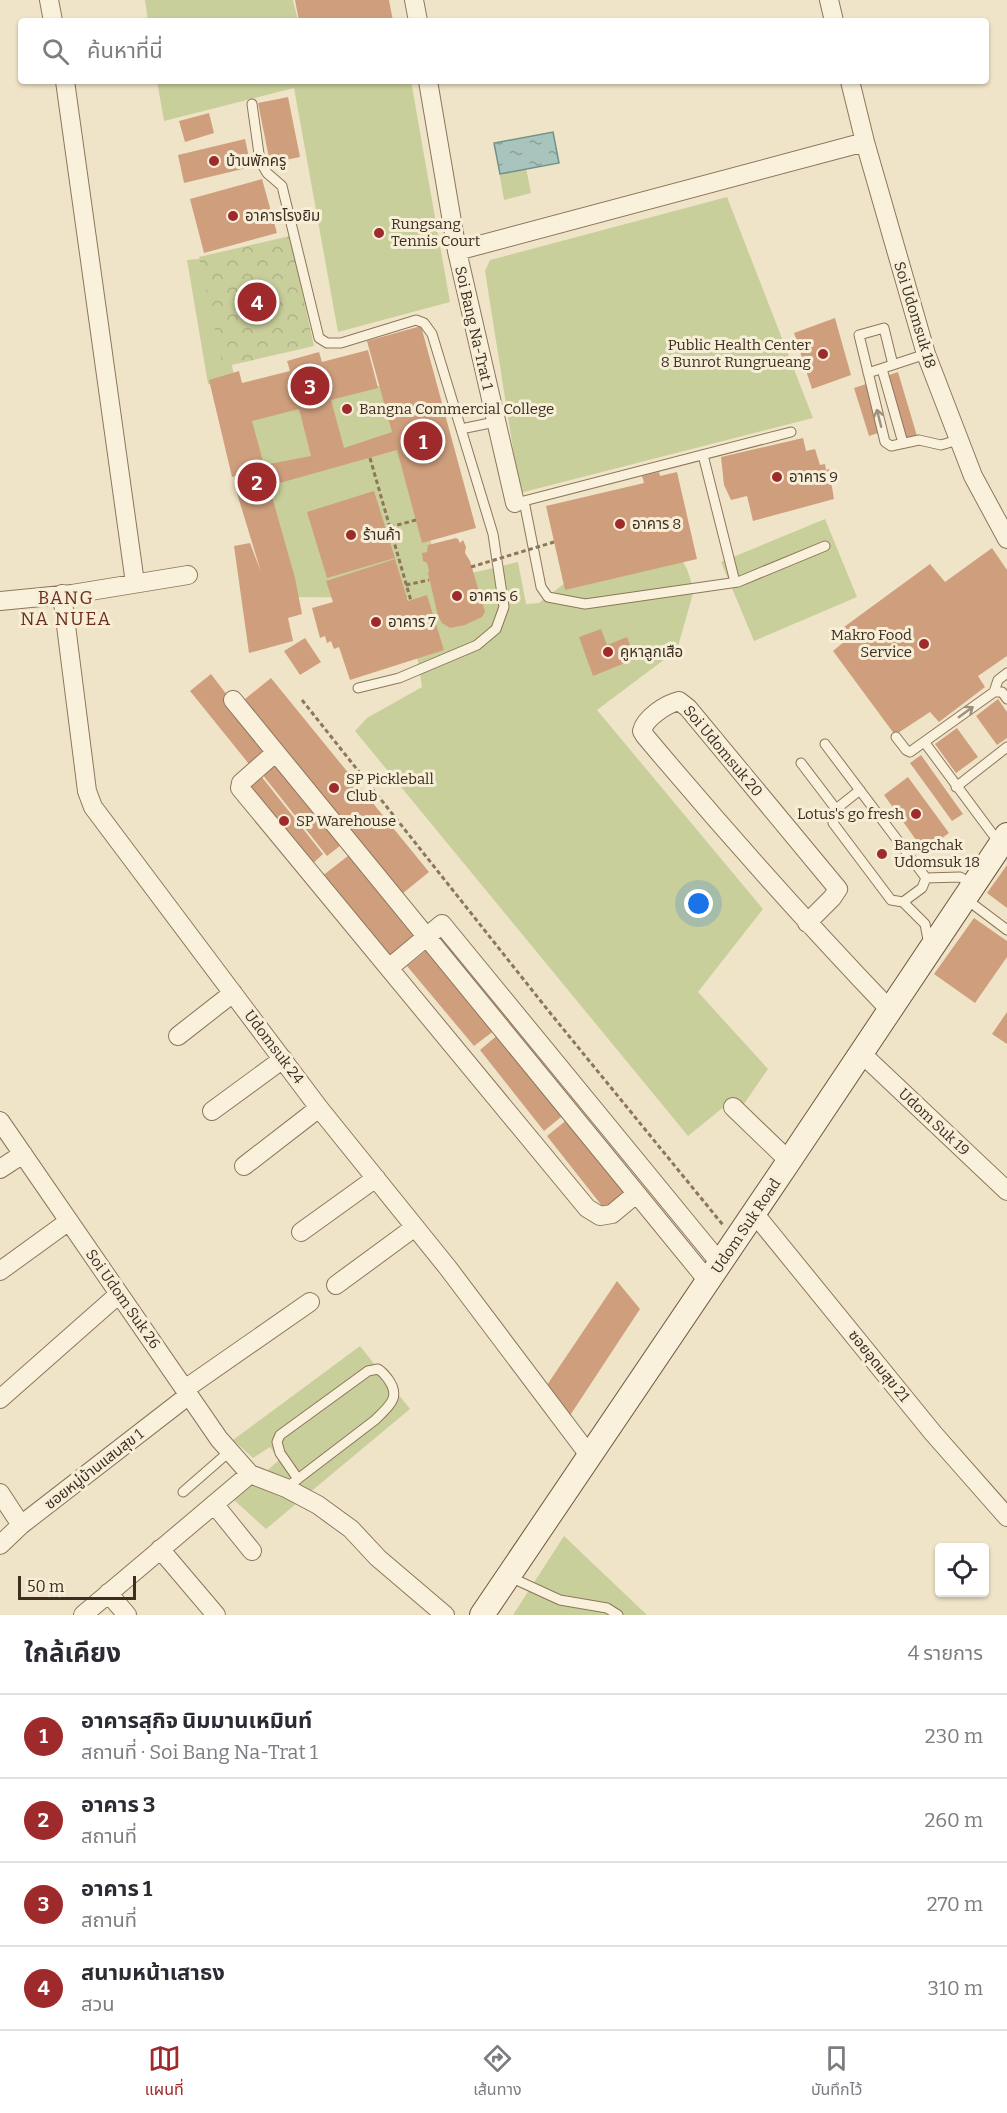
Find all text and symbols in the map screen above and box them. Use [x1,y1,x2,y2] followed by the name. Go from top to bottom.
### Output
[18,18,989,84] search box
[39,35,72,68] icon: search
[87,37,163,64] text: ค้นหาที่นี่
[226,152,286,170] place label: บ้านพักครู
[207,154,221,168] marker: บ้านพักครู
[245,207,320,225] place label: อาคารโรงยิม
[226,209,240,223] marker: อาคารโรงยิม
[391,215,481,250] place label: Rungsang Tennis Court
[372,226,386,240] marker: Rungsang Tennis Court
[890,259,940,371] street label: Soi Udomsuk 18
[451,264,497,392] street label: Soi Bang Na-Trat 1
[238,280,276,324] pin: 4
[661,336,811,371] place label: Public Health Center 8 Bunrot Rungrueang
[816,347,830,361] marker: Public Health Center 8 Bunrot Rungrueang
[290,364,330,408] pin: 3
[359,400,554,418] place label: Bangna Commercial College
[340,402,354,416] marker: Bangna Commercial College
[873,409,885,428] one-way arrow
[404,418,442,464] pin: 1
[238,460,276,504] pin: 2
[789,468,838,486] place label: อาคาร 9
[770,470,784,484] marker: อาคาร 9
[632,515,681,533] place label: อาคาร 8
[613,517,627,531] marker: อาคาร 8
[363,526,401,544] place label: ร้านค้า
[344,528,358,542] marker: ร้านค้า
[20,587,112,630] district label: BANG NA NUEA
[469,587,518,605] place label: อาคาร 6
[450,589,464,603] marker: อาคาร 6
[388,613,436,631] place label: อาคาร 7
[369,615,383,629] marker: อาคาร 7
[831,626,912,661] place label: Makro Food Service
[917,637,931,651] marker: Makro Food Service
[620,643,683,661] place label: คูหาลูกเสือ
[601,645,615,659] marker: คูหาลูกเสือ
[680,702,766,800] street label: Soi Udomsuk 20
[957,706,973,718] one-way arrow
[346,770,434,805] place label: SP Pickleball Club
[327,781,341,795] marker: SP Pickleball Club
[797,805,905,823] place label: Lotus's go fresh
[909,807,923,821] marker: Lotus's go fresh
[296,812,396,830] place label: SP Warehouse
[277,814,291,828] marker: SP Warehouse
[894,836,980,871] place label: Bangchak Udomsuk 18
[875,847,889,861] marker: Bangchak Udomsuk 18
[684,889,713,918] your location
[240,1007,308,1088] street label: Udomsuk 24
[895,1085,973,1159] street label: Udom Suk 19
[708,1175,784,1277] street label: Udom Suk Road
[82,1246,164,1352] street label: Soi Udom Suk 26
[845,1327,913,1405] street label: ซอยอุดมสุข 21
[41,1425,147,1513] street label: ซอยหมู่บ้านแสนสุข 1
[935,1543,989,1597] map controls
[935,1543,989,1597] button: locate
[18,1573,136,1600] scale bar
[27,1577,64,1596] text: 50 m
[24,1638,121,1669] text: ใกล้เคียง
[908,1641,983,1665] text: 4 รายการ
[81,1707,312,1734] text: อาคารสุกิจ นิมมานเหมินท์
[39,1724,48,1748] text: 1
[925,1724,983,1748] text: 230 m
[81,1740,318,1764] text: สถานที่ · Soi Bang Na-Trat 1
[81,1791,155,1818] text: อาคาร 3
[38,1808,49,1832] text: 2
[924,1808,983,1832] text: 260 m
[81,1824,137,1848] text: สถานที่
[81,1875,152,1902] text: อาคาร 1
[38,1892,49,1916] text: 3
[927,1892,983,1916] text: 270 m
[81,1908,137,1932] text: สถานที่
[81,1959,225,1986] text: สนามหน้าเสาธง
[37,1976,50,2000] text: 4
[928,1976,983,2000] text: 310 m
[81,1992,115,2016] text: สวน
[145,2042,184,2102] tab: แผนที่
[473,2042,521,2102] tab: เส้นทาง
[811,2042,862,2102] tab: บันทึกไว้

